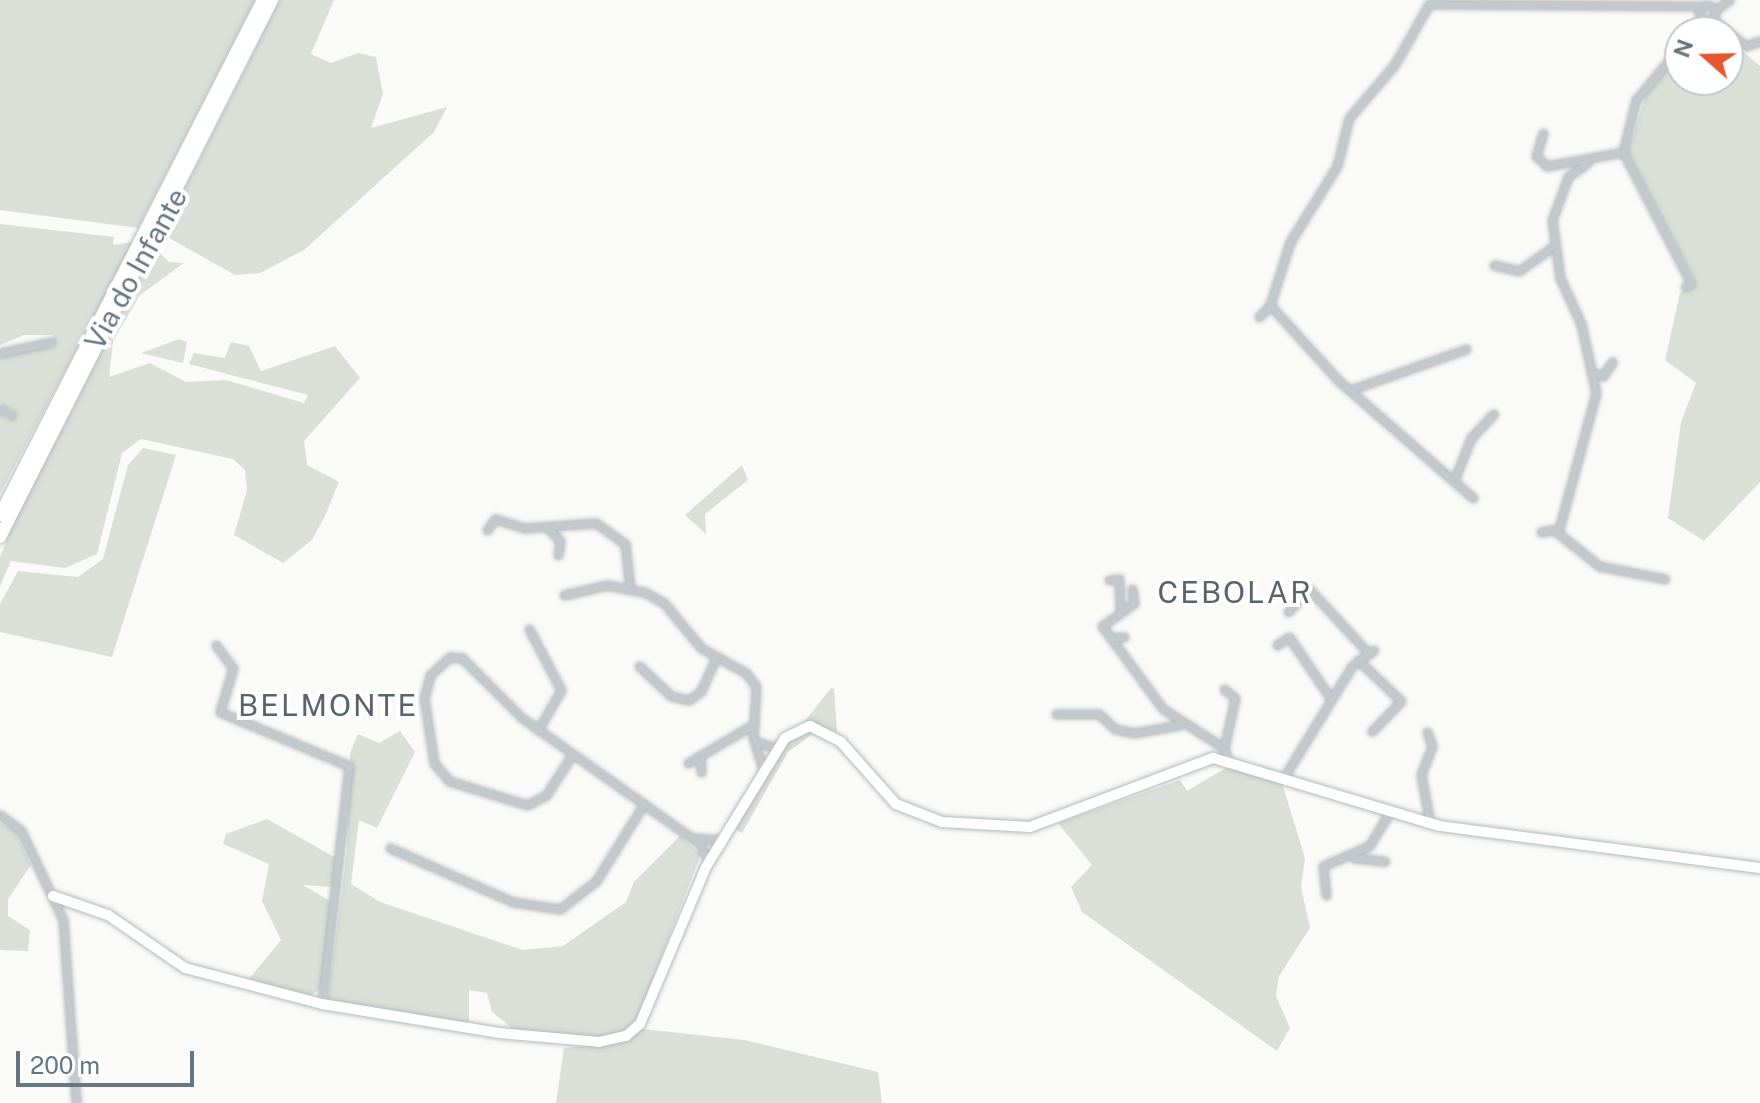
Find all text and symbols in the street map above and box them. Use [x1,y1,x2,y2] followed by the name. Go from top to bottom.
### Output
[1664,16,1744,96] north arrow
[1668,36,1698,61] text: N
[78,182,194,356] street label: Via do Infante
[1158,574,1312,610] district label: CEBOLAR
[238,687,418,723] district label: BELMONTE
[20,1035,198,1085] scale bar
[30,1051,100,1079] text: 200 m

